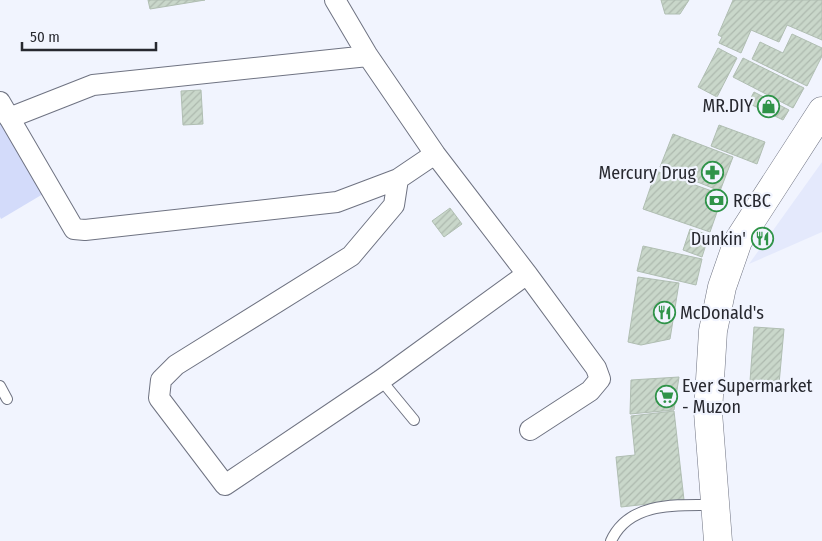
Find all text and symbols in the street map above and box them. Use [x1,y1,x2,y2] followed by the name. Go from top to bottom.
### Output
[22,20,156,52] scale bar
[30,28,60,46] text: 50 m
[757,94,781,118] shop icon: MR.DIY
[702,95,753,117] place label: MR.DIY
[700,161,724,185] pharmacy icon: Mercury Drug
[598,162,697,184] place label: Mercury Drug
[705,189,729,213] bank icon: RCBC
[733,190,771,212] place label: RCBC
[750,227,774,251] restaurant icon: Dunkin'
[691,228,746,250] place label: Dunkin'
[652,301,676,325] restaurant icon: McDonald's
[680,302,764,324] place label: McDonald's
[682,375,813,418] place label: Ever Supermarket - Muzon
[654,384,678,408] supermarket icon: Ever Supermarket - Muzon

